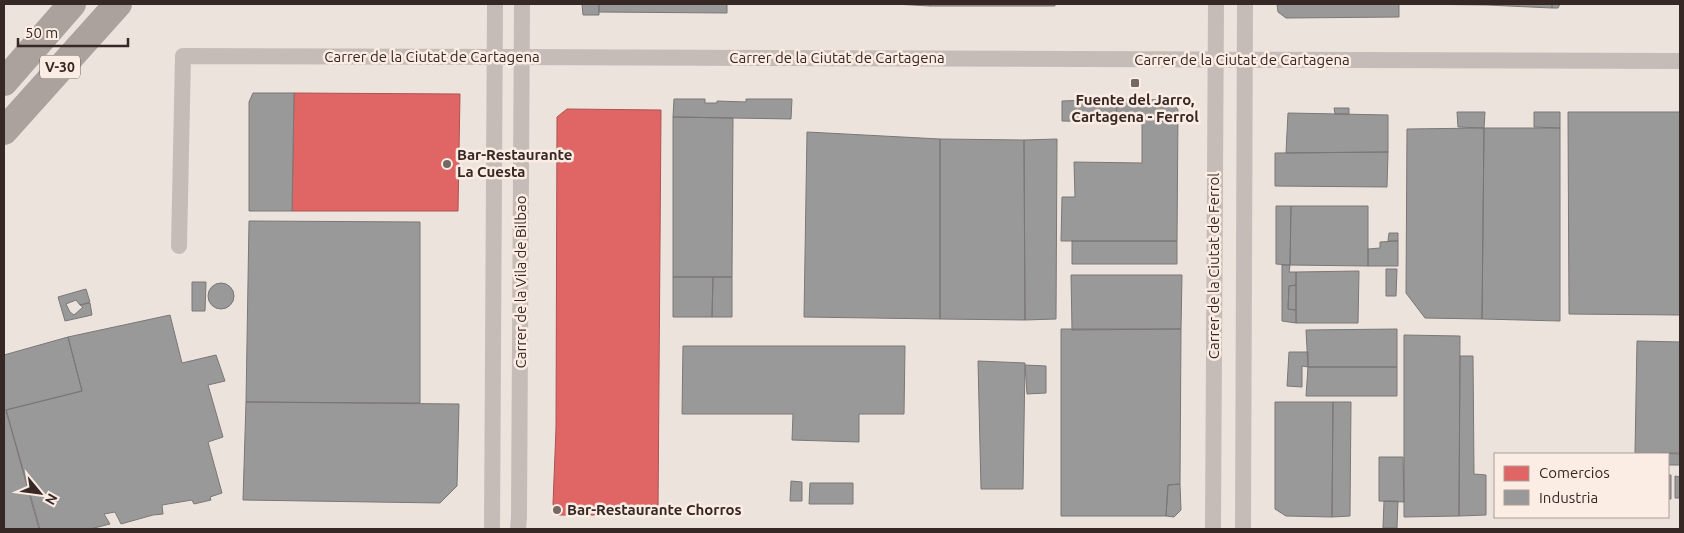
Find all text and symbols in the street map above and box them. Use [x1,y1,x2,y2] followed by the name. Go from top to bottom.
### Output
[18,15,128,47] scale bar
[25,24,58,41] text: 50 m
[324,48,540,65] street label: Carrer de la Ciutat de Cartagena
[729,49,945,66] street label: Carrer de la Ciutat de Cartagena
[1134,51,1350,68] street label: Carrer de la Ciutat de Cartagena
[40,56,80,78] road number: V-30
[1129,77,1141,89] marker: Fuente del Jarro, Cartagena - Ferrol
[1071,91,1199,125] place label: Fuente del Jarro, Cartagena - Ferrol
[457,146,572,180] place label: Bar-Restaurante La Cuesta
[441,158,453,170] marker: Bar-Restaurante La Cuesta
[1205,173,1222,359] street label: Carrer de la Ciutat de Ferrol
[512,196,529,368] street label: Carrer de la Vila de Bilbao
[1494,453,1669,518] legend
[1539,464,1610,481] text: Comercios
[15,468,65,518] north arrow
[1539,489,1598,506] text: Industria
[42,491,61,508] text: N
[567,501,742,518] place label: Bar-Restaurante Chorros
[551,504,563,516] marker: Bar-Restaurante Chorros

